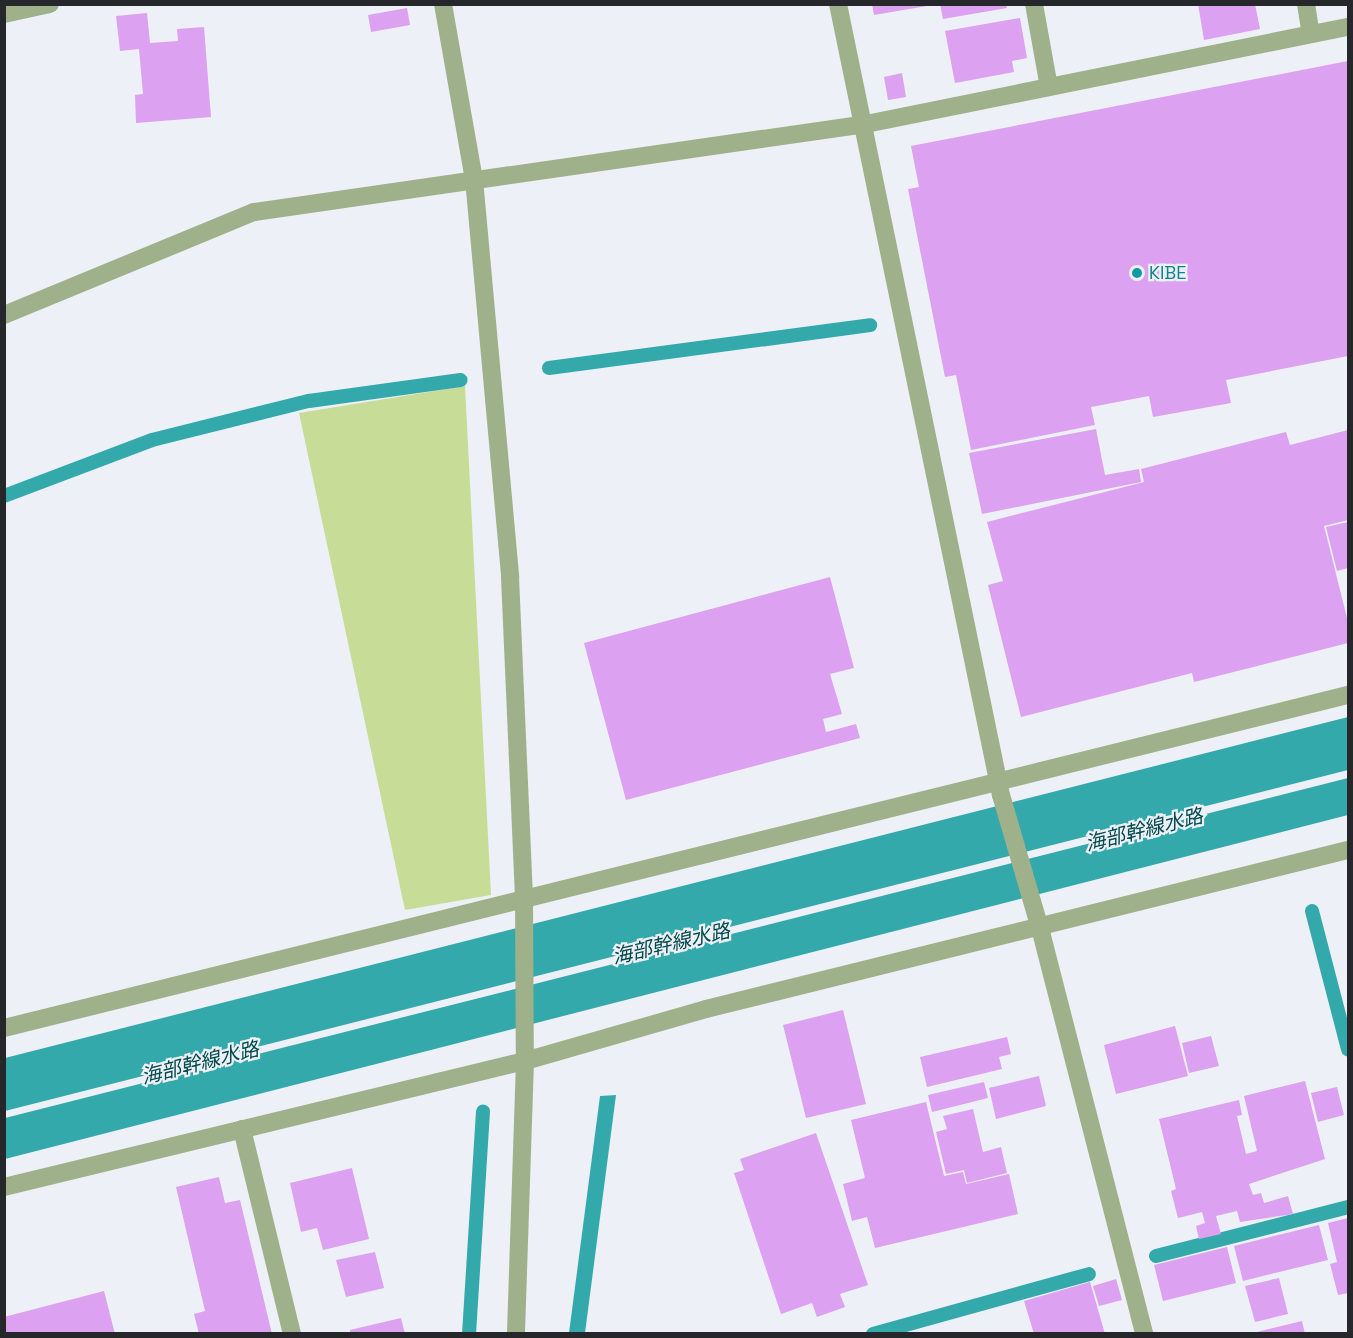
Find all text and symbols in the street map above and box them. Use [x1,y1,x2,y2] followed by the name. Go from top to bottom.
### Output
[1149,262,1186,284] place label: KIBE
[1130,266,1144,280] marker: KIBE
[1083,804,1205,856] water label: 海部幹線水路
[610,919,732,969] water label: 海部幹線水路
[139,1037,261,1089] water label: 海部幹線水路

